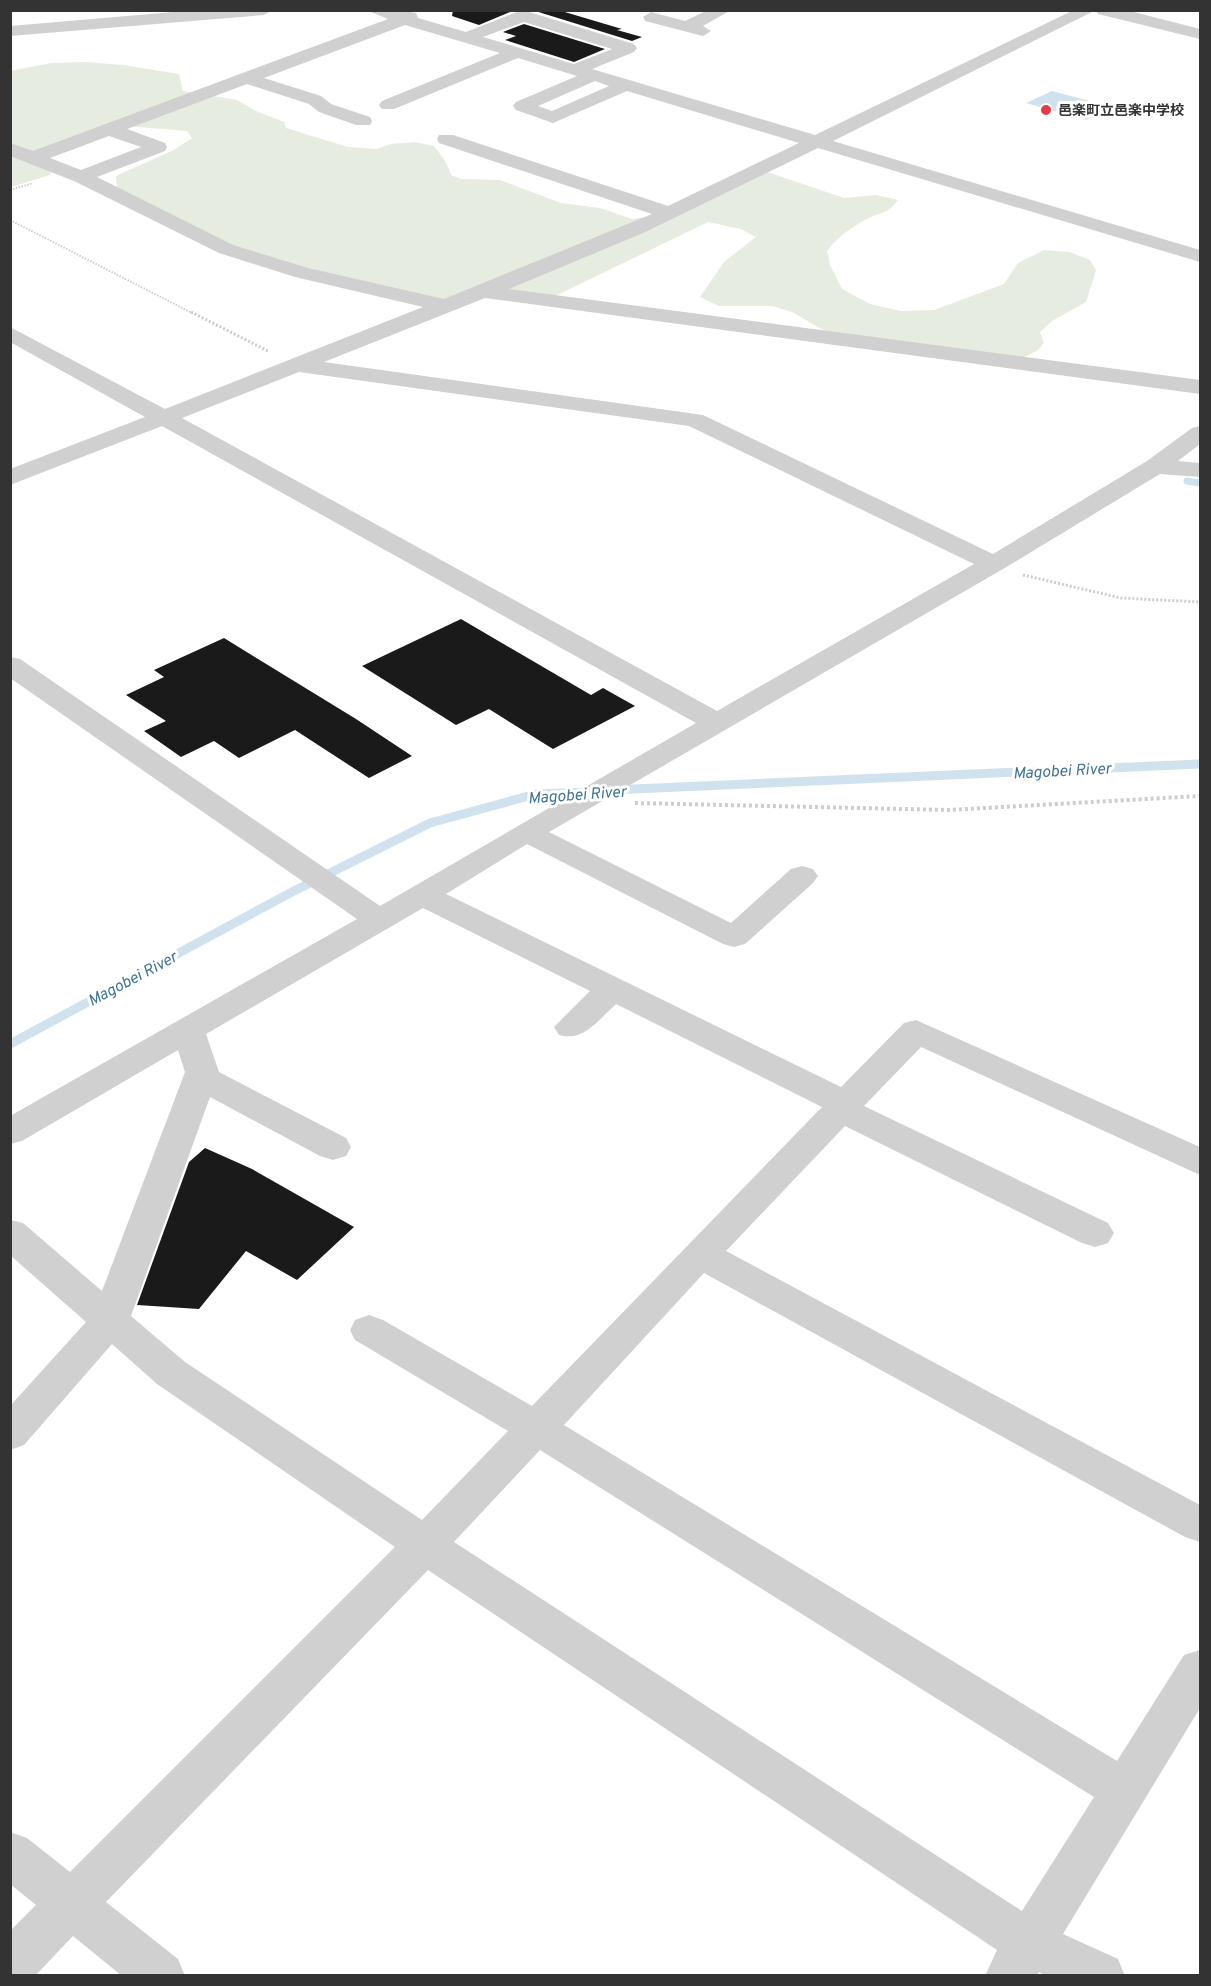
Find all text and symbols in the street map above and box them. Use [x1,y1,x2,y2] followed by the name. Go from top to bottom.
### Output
[1039,103,1053,117] marker: 邑楽町立邑楽中学校
[1058,103,1184,120] place label: 邑楽町立邑楽中学校
[1012,759,1114,785] water label: Magobei River
[527,782,629,809] water label: Magobei River
[85,947,183,1012] water label: Magobei River

